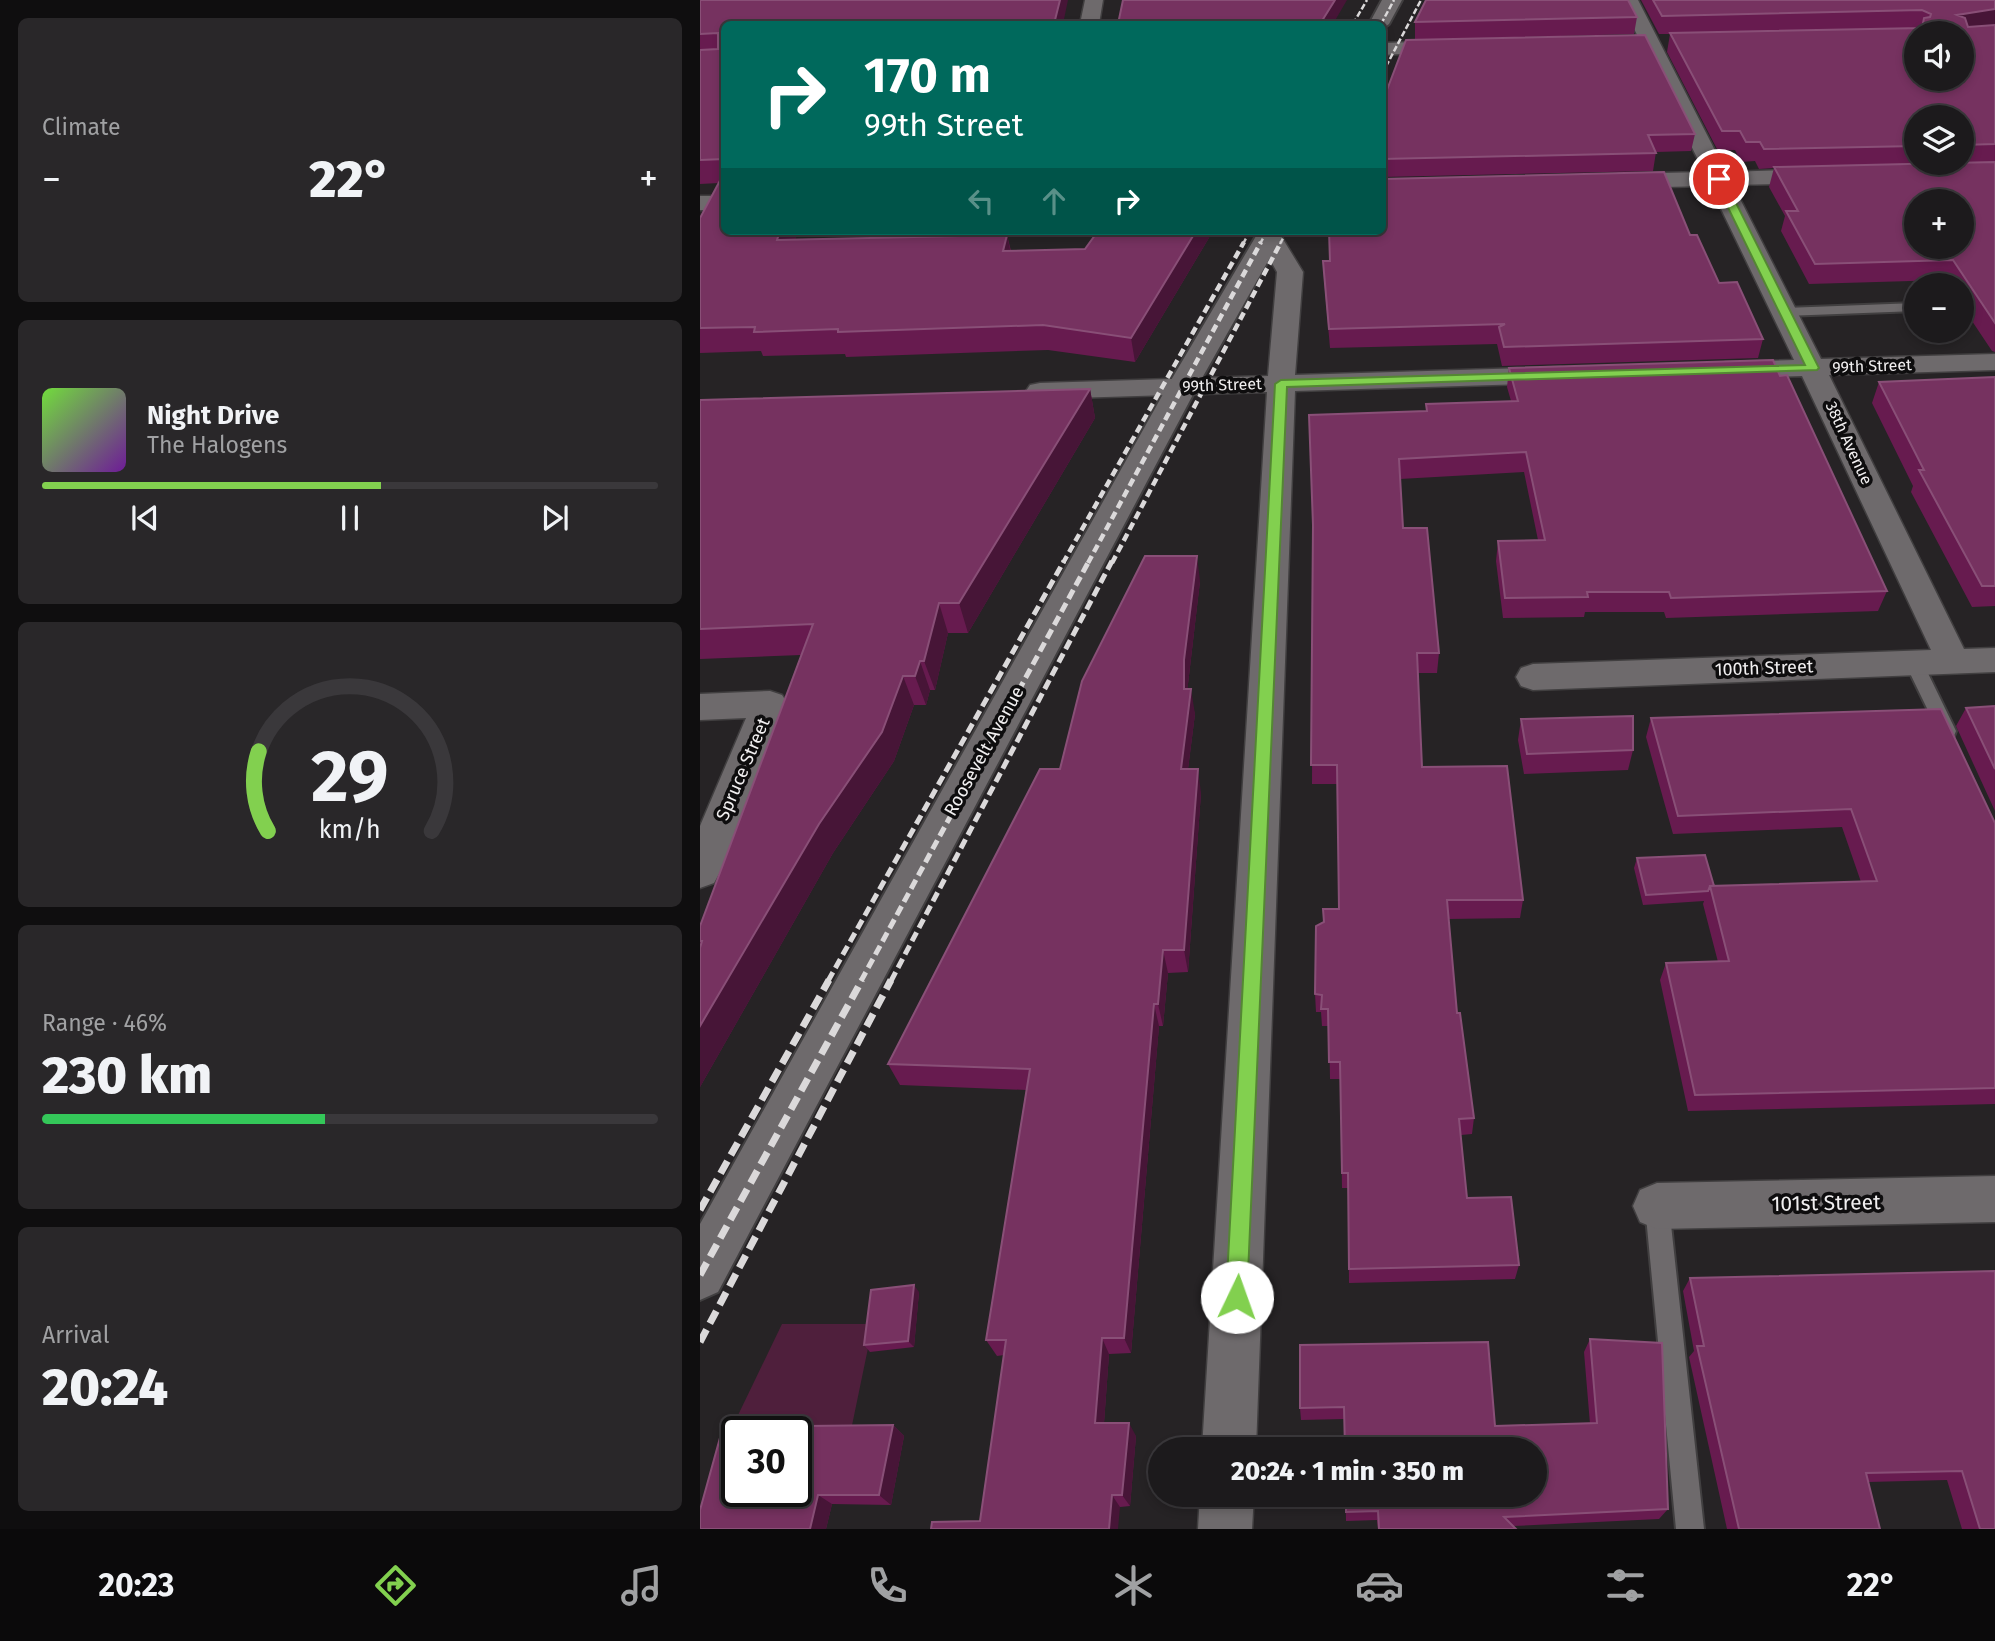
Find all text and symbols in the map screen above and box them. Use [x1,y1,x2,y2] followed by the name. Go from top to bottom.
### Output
[1904,21,1974,343] map controls
[1904,21,1974,91] button: sound
[864,46,991,105] text: 170 m
[749,49,840,140] icon: right
[1904,105,1974,175] button: layers
[864,106,1023,144] text: 99th Street
[42,113,121,141] text: Climate
[309,148,391,211] text: 22°
[1689,149,1749,209] pin
[42,156,61,202] text: −
[639,156,658,202] text: +
[1700,160,1738,198] icon: arrive
[962,182,1000,220] icon: left
[1035,182,1073,220] icon: ahead
[1108,182,1146,220] icon: right
[1904,189,1974,259] button: +
[1904,273,1974,343] button: −
[1832,355,1912,377] street label: 99th Street
[1182,374,1262,396] street label: 99th Street
[1822,399,1876,487] street label: 38th Avenue
[147,400,279,431] text: Night Drive
[147,431,287,459] text: The Halogens
[126,499,164,537] icon: previous
[331,499,369,537] icon: pause
[536,499,574,537] icon: next
[1714,655,1814,681] street label: 100th Street
[939,682,1029,820] street label: Roosevelt Avenue
[711,714,775,824] street label: Spruce Street
[311,733,389,820] text: 29
[319,814,381,844] text: km/h
[42,1009,167,1037] text: Range · 46%
[42,1044,212,1107] text: 230 km
[1771,1189,1881,1217] street label: 101st Street
[1200,1260,1274,1334] position arrow
[42,1321,109,1349] text: Arrival
[42,1356,168,1419] text: 20:24
[721,1416,812,1507] speed limit sign: 30
[1231,1456,1464,1487] text: 20:24 · 1 min · 350 m
[371,1561,420,1610] icon: directions
[617,1561,666,1610] icon: music
[863,1561,912,1610] icon: phone
[1109,1561,1158,1610] icon: climate
[1355,1561,1404,1610] icon: car
[1601,1561,1650,1610] icon: filters
[98,1566,174,1604] text: 20:23
[1847,1566,1897,1604] text: 22°

